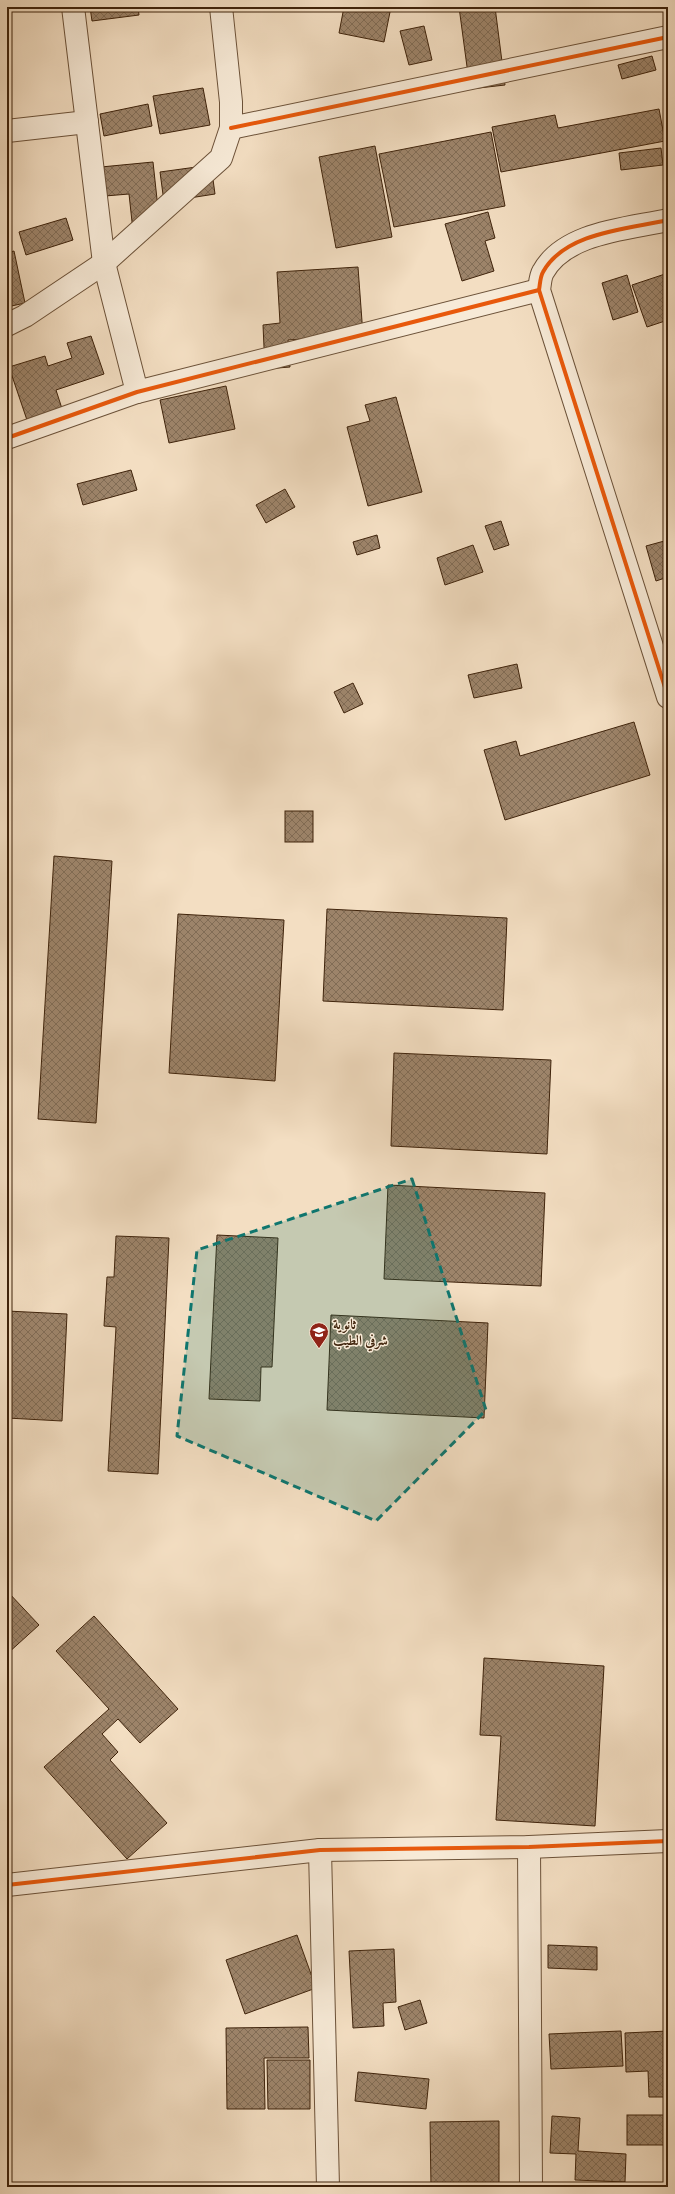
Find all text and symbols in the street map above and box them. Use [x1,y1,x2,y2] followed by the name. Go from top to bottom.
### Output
[333,1315,388,1352] place label: ثانوية شرفي الطيب
[308,1321,330,1349] school or university icon: ثانوية شرفي الطيب

